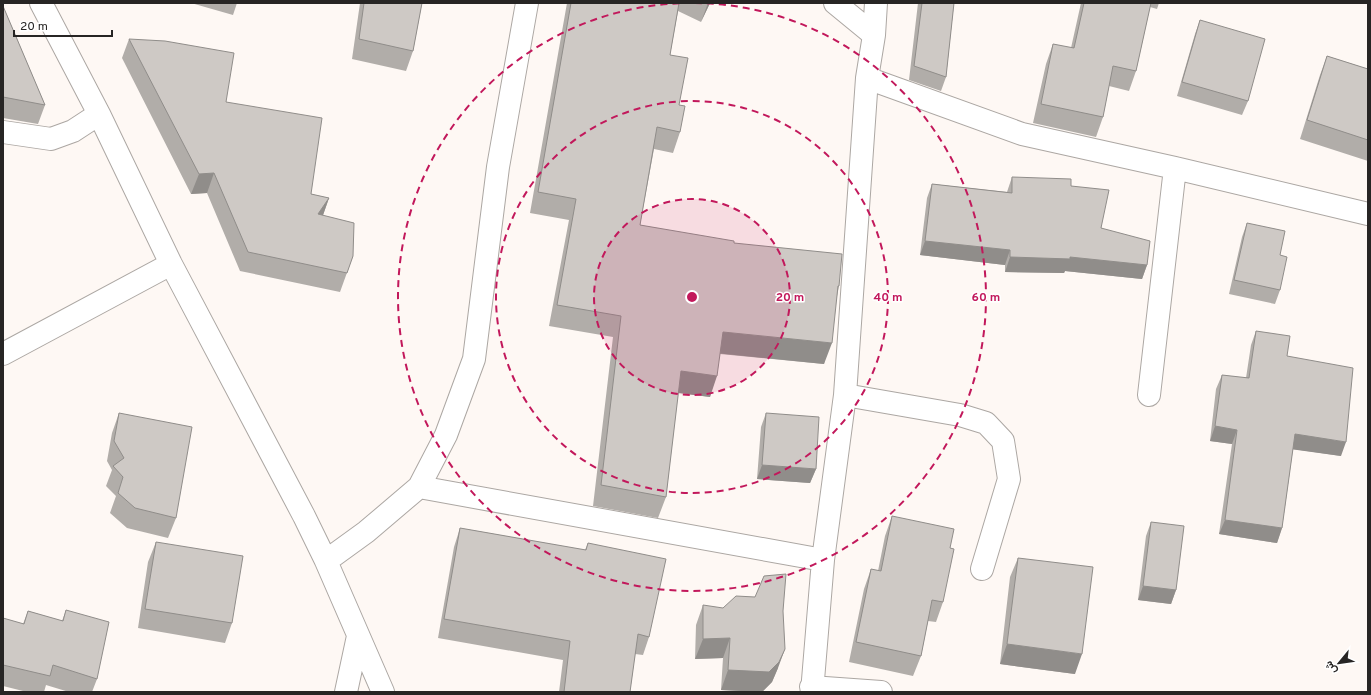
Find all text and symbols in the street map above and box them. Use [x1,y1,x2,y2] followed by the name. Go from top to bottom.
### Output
[14,12,112,38] scale bar
[20,19,48,35] text: 20 m
[685,290,699,304] centre of rings
[776,290,804,306] text: 20 m
[873,290,903,306] text: 40 m
[972,290,1000,306] text: 60 m
[1319,643,1359,683] north arrow
[1322,658,1340,677] text: ش

